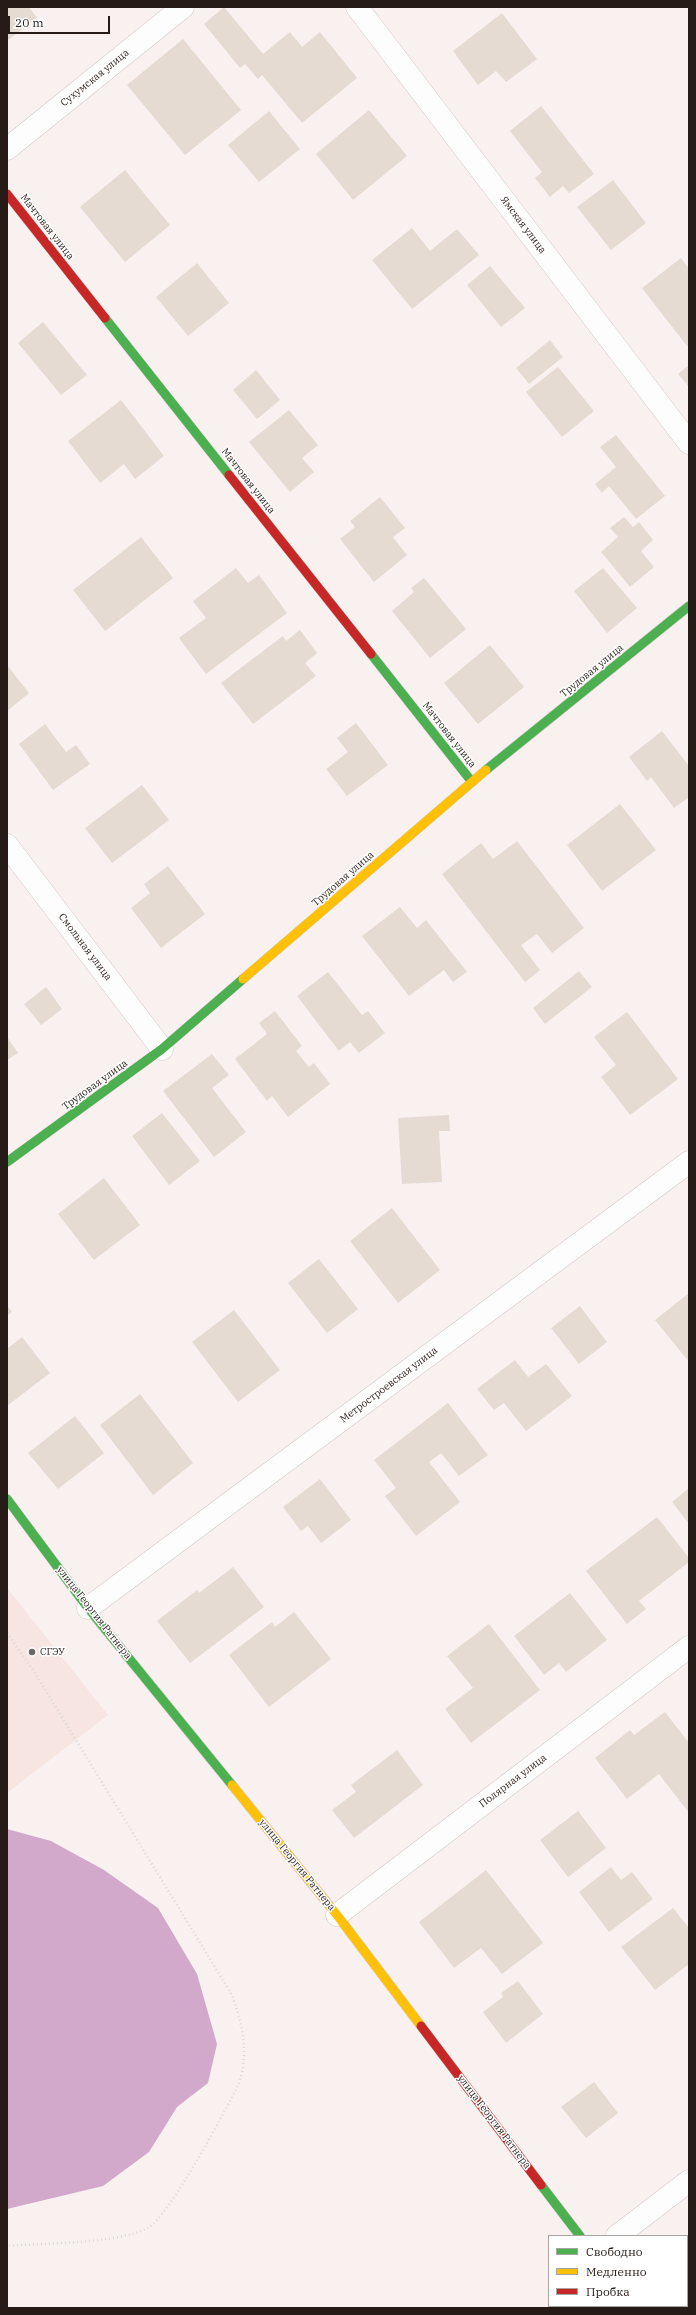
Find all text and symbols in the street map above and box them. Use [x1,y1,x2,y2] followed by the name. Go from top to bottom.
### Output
[10,8,112,34] scale bar
[15,15,44,30] text: 20 m
[58,47,132,109] street label: Сухумская улица
[18,192,76,262] street label: Мачтовая улица
[498,194,548,256] street label: Ямская улица
[219,446,277,516] street label: Мачтовая улица
[558,642,626,700] street label: Трудовая улица
[420,700,478,770] street label: Мачтовая улица
[310,849,376,909] street label: Трудовая улица
[56,911,114,983] street label: Смольная улица
[60,1057,130,1113] street label: Трудовая улица
[338,1344,440,1426] street label: Метростроевская улица
[54,1564,134,1662] street label: улица Георгия Ратнера
[40,1646,65,1658] place label: СГЭУ
[27,1647,37,1657] marker: СГЭУ
[477,1752,549,1810] street label: Полярная улица
[256,1817,338,1913] street label: улица Георгия Ратнера
[455,2073,533,2171] street label: улица Георгия Ратнера
[548,2235,688,2307] legend
[586,2244,643,2259] text: Свободно
[586,2264,647,2279] text: Медленно
[586,2284,630,2299] text: Пробка

